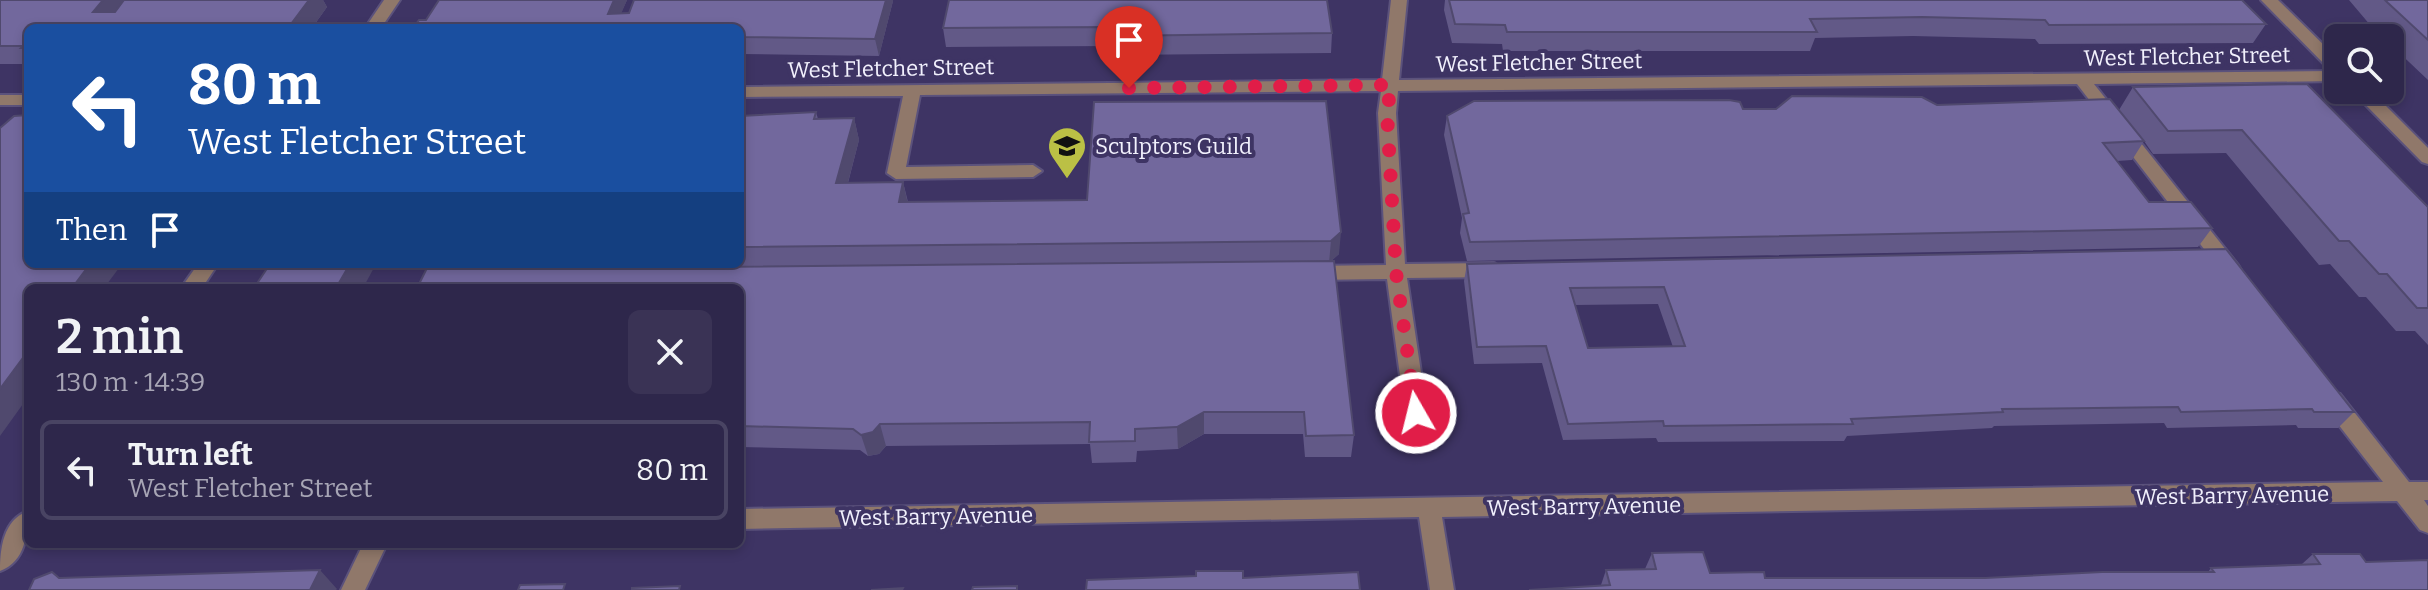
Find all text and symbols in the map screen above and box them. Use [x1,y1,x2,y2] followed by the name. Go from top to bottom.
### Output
[1095,6,1163,88] pin
[1107,18,1151,62] icon: arrive
[2324,24,2404,104] map controls
[2324,24,2404,104] button: search
[2083,41,2291,72] street label: West Fletcher Street
[1435,47,1643,78] street label: West Fletcher Street
[188,52,321,119] text: 80 m
[787,53,995,84] street label: West Fletcher Street
[56,56,160,160] icon: left
[188,120,526,164] text: West Fletcher Street
[1046,125,1088,180] school or university icon: Sculptors Guild
[1095,133,1252,160] place label: Sculptors Guild
[143,208,187,252] icon: arrive
[56,212,127,248] text: Then
[56,308,183,366] text: 2 min
[628,310,712,394] button: close
[56,367,205,398] text: 130 m · 14:39
[1374,371,1458,455] position arrow
[128,437,253,473] text: Turn left
[60,448,104,492] icon: left
[636,452,708,488] text: 80 m
[128,473,372,504] text: West Fletcher Street
[2135,480,2329,511] street label: West Barry Avenue
[1487,491,1681,522] street label: West Barry Avenue
[839,501,1033,532] street label: West Barry Avenue

